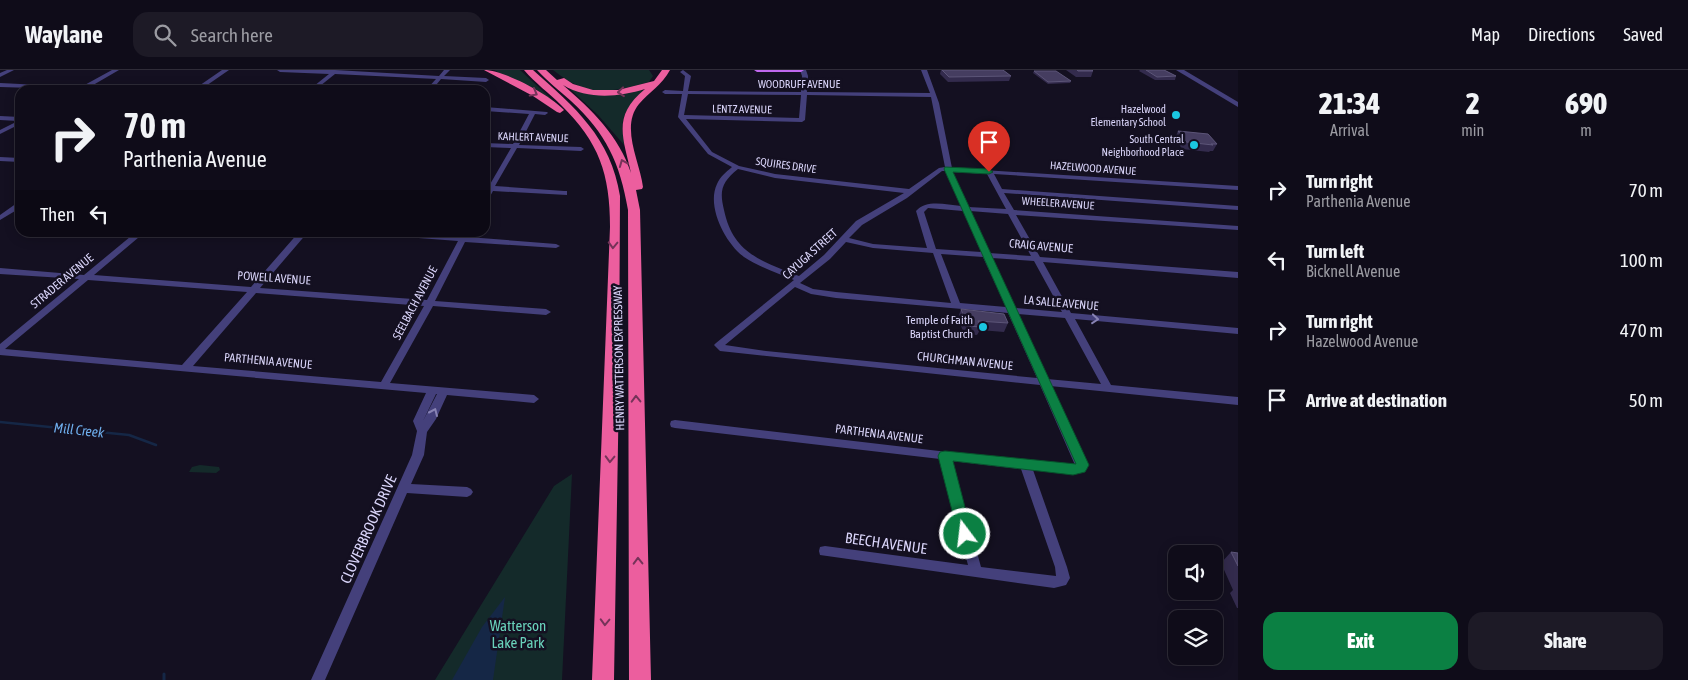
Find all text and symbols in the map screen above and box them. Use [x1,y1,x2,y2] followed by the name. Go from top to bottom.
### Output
[133,12,483,57] search box
[25,21,103,48] text: Waylane
[151,21,179,49] icon: search
[191,24,273,46] text: Search here
[1471,24,1500,45] text: Map
[1528,24,1595,45] text: Directions
[1623,24,1663,45] text: Saved
[758,78,840,90] street label: WOODRUFF AVENUE
[617,86,625,97] one-way arrow
[1319,86,1380,120] text: 21:34
[1466,86,1480,120] text: 2
[1565,86,1607,120] text: 690
[529,87,538,97] one-way arrow
[712,102,772,116] street label: LENTZ AVENUE
[1090,103,1166,128] place label: Hazelwood Elementary School
[40,105,105,170] icon: right
[123,105,186,145] text: 70 m
[1170,109,1182,121] marker: Hazelwood Elementary School
[968,121,1010,172] pin
[1330,121,1369,139] text: Arrival
[1461,121,1484,139] text: min
[1580,121,1592,139] text: m
[975,128,1003,156] icon: arrive
[497,130,569,144] street label: KAHLERT AVENUE
[1101,133,1184,158] place label: South Central Neighborhood Place
[1188,139,1200,151] marker: South Central Neighborhood Place
[123,146,267,172] text: Parthenia Avenue
[755,155,817,175] street label: SQUIRES DRIVE
[619,159,629,168] one-way arrow
[1049,159,1137,177] street label: HAZELWOOD AVENUE
[1306,170,1373,192] text: Turn right
[1263,176,1291,204] icon: right
[1629,179,1663,201] text: 70 m
[1306,192,1411,210] text: Parthenia Avenue
[1021,194,1095,212] street label: WHEELER AVENUE
[85,200,113,228] icon: left
[40,203,75,225] text: Then
[780,225,841,282] street label: CAYUGA STREET
[1008,236,1074,256] street label: CRAIG AVENUE
[1306,240,1364,262] text: Turn left
[608,241,618,249] one-way arrow
[1263,246,1291,274] icon: left
[1620,249,1663,271] text: 100 m
[28,251,96,311] street label: STRADER AVENUE
[1306,262,1400,280] text: Bicknell Avenue
[390,264,440,342] street label: SEELBACH AVENUE
[237,268,311,288] street label: POWELL AVENUE
[611,285,627,431] street label: HENRY WATTERSON EXPRESSWAY
[1023,293,1099,313] street label: LA SALLE AVENUE
[1306,310,1373,332] text: Turn right
[906,313,973,341] place label: Temple of Faith Baptist Church
[1091,313,1099,324] one-way arrow
[1263,316,1291,344] icon: right
[1620,319,1663,341] text: 470 m
[977,321,989,333] marker: Temple of Faith Baptist Church
[1306,332,1418,350] text: Hazelwood Avenue
[916,349,1014,373] street label: CHURCHMAN AVENUE
[223,350,313,372] street label: PARTHENIA AVENUE
[1263,386,1291,414] icon: arrive
[1306,389,1447,411] text: Arrive at destination
[1629,389,1663,411] text: 50 m
[631,395,641,402] one-way arrow
[428,408,439,417] one-way arrow
[53,419,106,441] water label: Mill Creek
[834,422,924,446] street label: PARTHENIA AVENUE
[604,456,615,464] one-way arrow
[336,472,400,586] street label: CLOVERBROOK DRIVE
[938,507,990,559] position arrow
[844,529,929,557] street label: BEECH AVENUE
[1168,545,1223,665] map controls
[1168,545,1223,600] button: sound
[633,557,643,565] one-way arrow
[1168,610,1223,665] button: layers
[1263,612,1458,670] button: Exit
[1468,612,1663,670] button: Share
[490,617,546,651] park label: Watterson Lake Park
[599,618,610,626] one-way arrow

